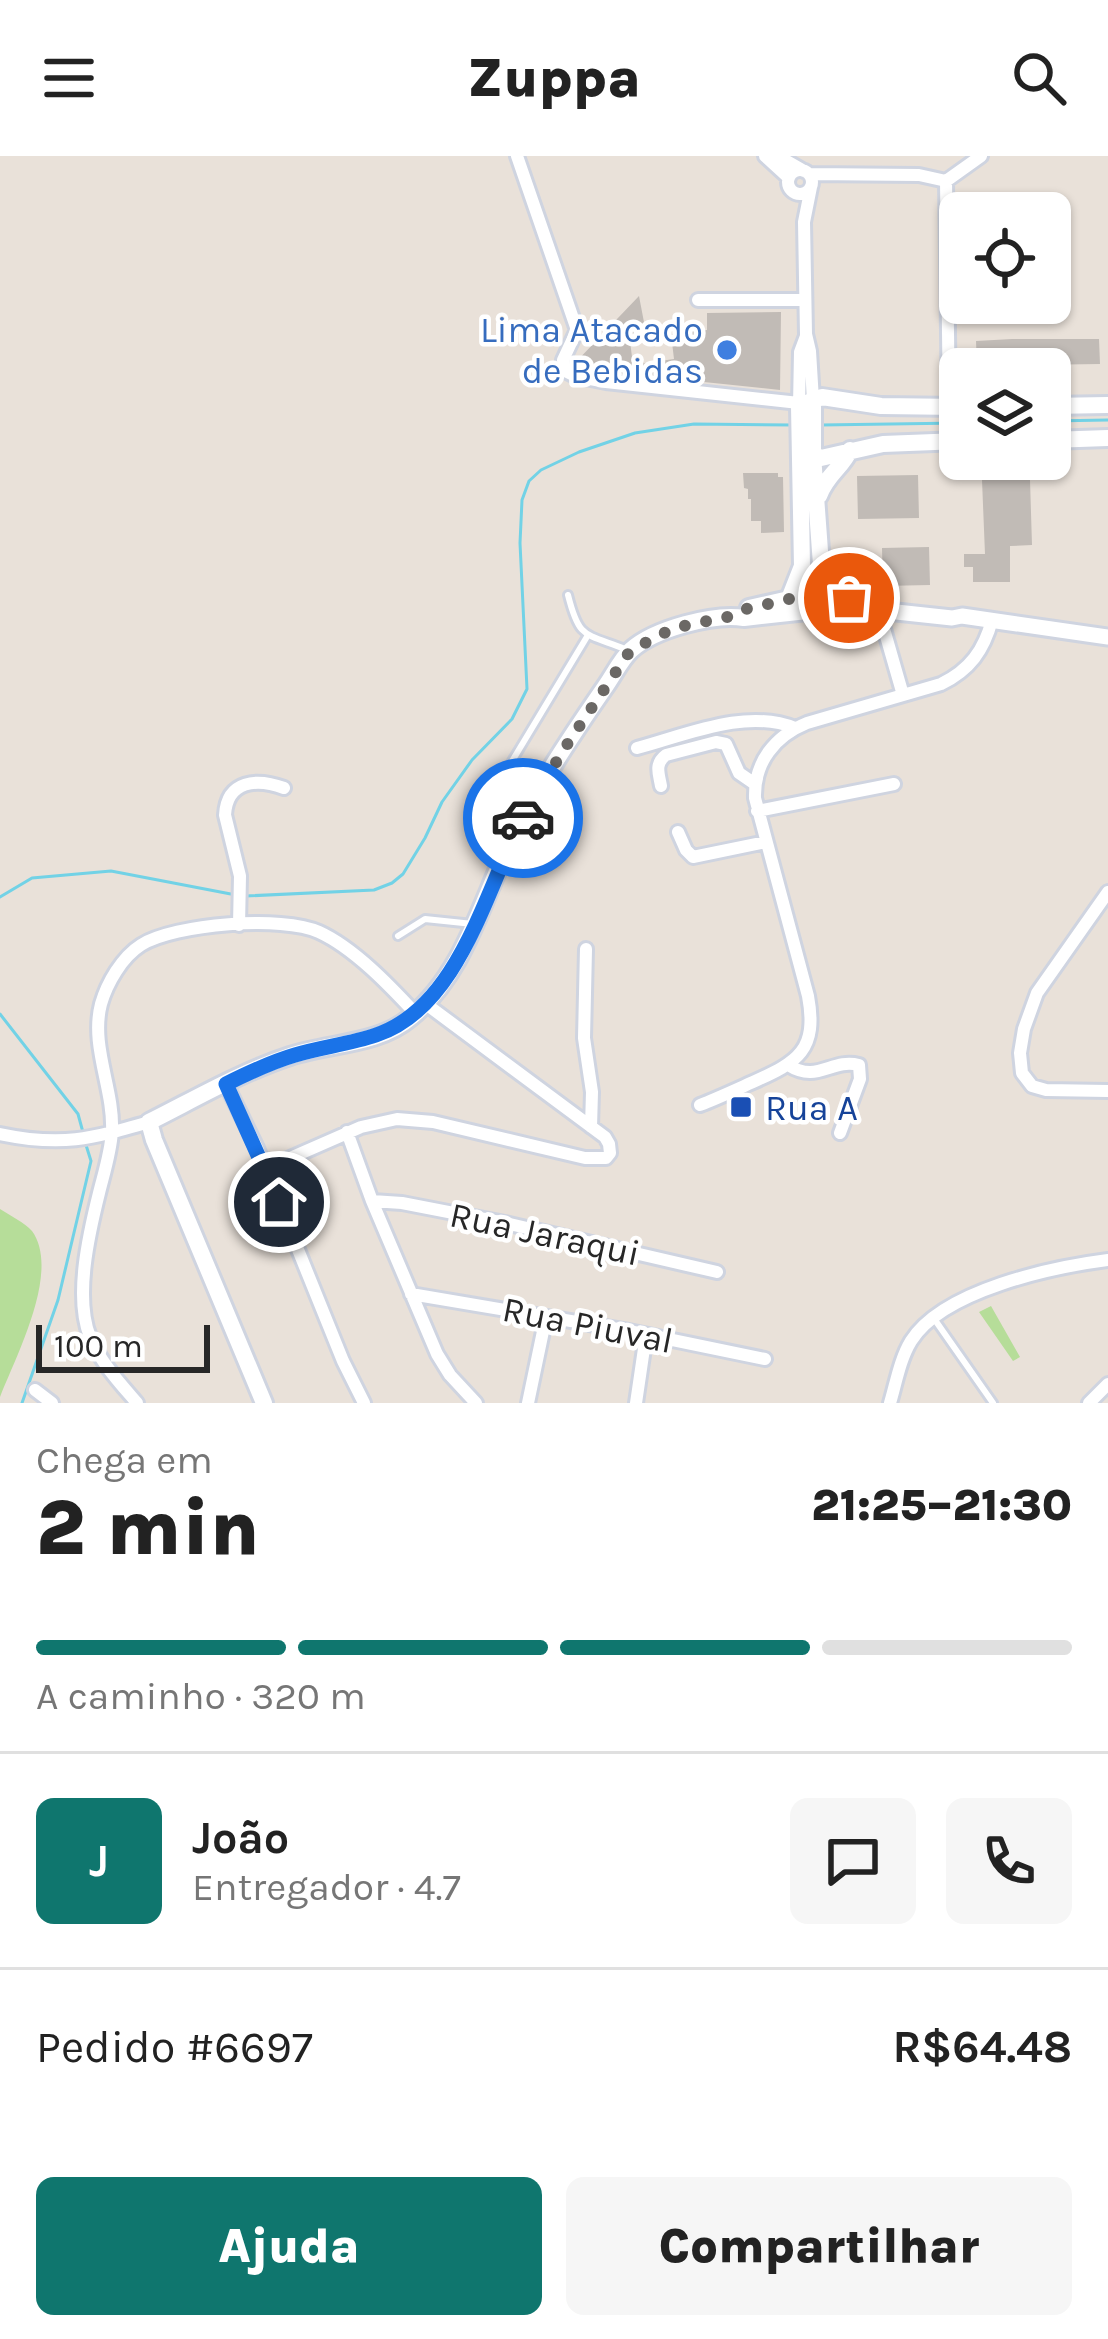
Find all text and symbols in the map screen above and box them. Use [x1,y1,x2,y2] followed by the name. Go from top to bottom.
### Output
[36,45,102,111] icon: menu
[1006,45,1072,111] icon: search
[467,46,641,110] text: Zuppa
[939,192,1071,480] map controls
[939,192,1071,324] button: locate
[480,309,703,392] place label: Lima Atacado de Bebidas
[714,337,740,363] marker: Lima Atacado de Bebidas
[939,348,1071,480] button: layers
[798,547,900,649] pin
[816,565,882,631] icon: bag
[463,758,583,878] courier
[490,785,556,851] icon: car
[765,1087,858,1129] place label: Rua A
[728,1094,754,1120] marker: Rua A
[228,1151,330,1253] pin
[246,1169,312,1235] icon: home
[446,1193,644,1275] street label: Rua Jaraqui
[499,1288,677,1362] street label: Rua Piuval
[36,1319,210,1372] scale bar
[54,1327,143,1365] text: 100 m
[36,1437,213,1483] text: Chega em
[811,1479,1072,1531] text: 21:25–21:30
[36,1482,260,1574] text: 2 min
[36,1673,366,1719] text: A caminho · 320 m
[790,1798,916,1924] button: chat
[946,1798,1072,1924] button: phone
[192,1812,289,1864] text: João
[89,1835,109,1887] text: J
[192,1864,461,1910] text: Entregador · 4.7
[36,2021,313,2073] text: Pedido #6697
[892,2021,1072,2073] text: R$64.48
[36,2177,542,2315] button: Ajuda
[566,2177,1072,2315] button: Compartilhar

